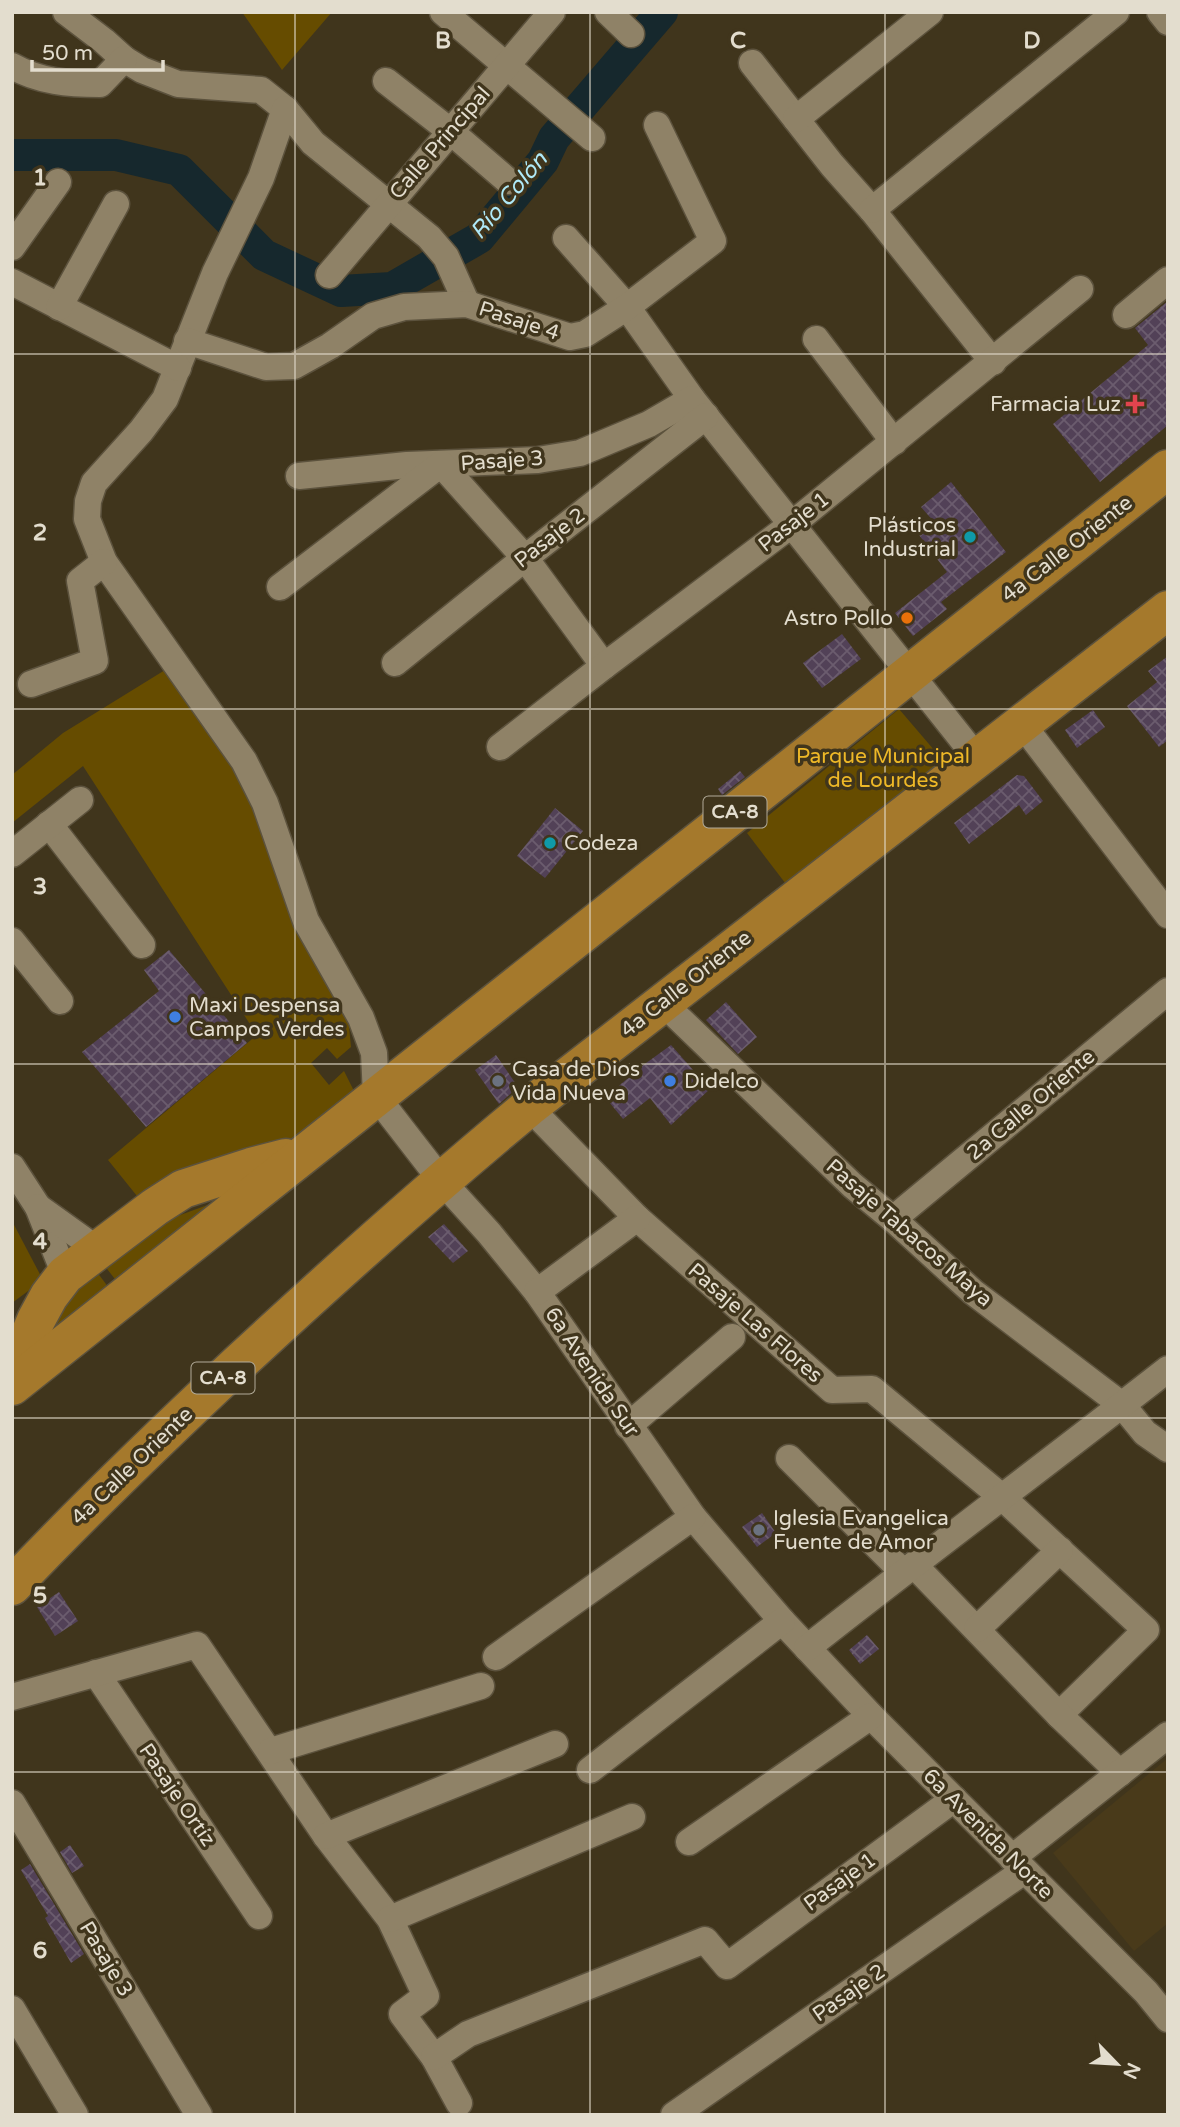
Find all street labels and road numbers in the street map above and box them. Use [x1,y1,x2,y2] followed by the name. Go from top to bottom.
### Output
[384,82,496,204] street label: Calle Principal
[476,296,562,346] street label: Pasaje 4
[460,446,544,476] street label: Pasaje 3
[754,487,834,557] street label: Pasaje 1
[997,490,1137,608] street label: 4a Calle Oriente
[510,503,590,573] street label: Pasaje 2
[704,796,766,828] road number: CA-8
[616,925,756,1043] street label: 4a Calle Oriente
[962,1044,1100,1166] street label: 2a Calle Oriente
[821,1154,997,1312] street label: Pasaje Tabacos Maya
[683,1258,827,1388] street label: Pasaje Las Flores
[540,1303,644,1441] street label: 6a Avenida Sur
[192,1362,255,1394] road number: CA-8
[66,1402,198,1530] street label: 4a Calle Oriente
[133,1739,221,1851] street label: Pasaje Ortíz
[918,1764,1058,1904] street label: 6a Avenida Norte
[799,1847,881,1917] street label: Pasaje 1
[74,1917,138,2001] street label: Pasaje 3
[808,1959,890,2027] street label: Pasaje 2

